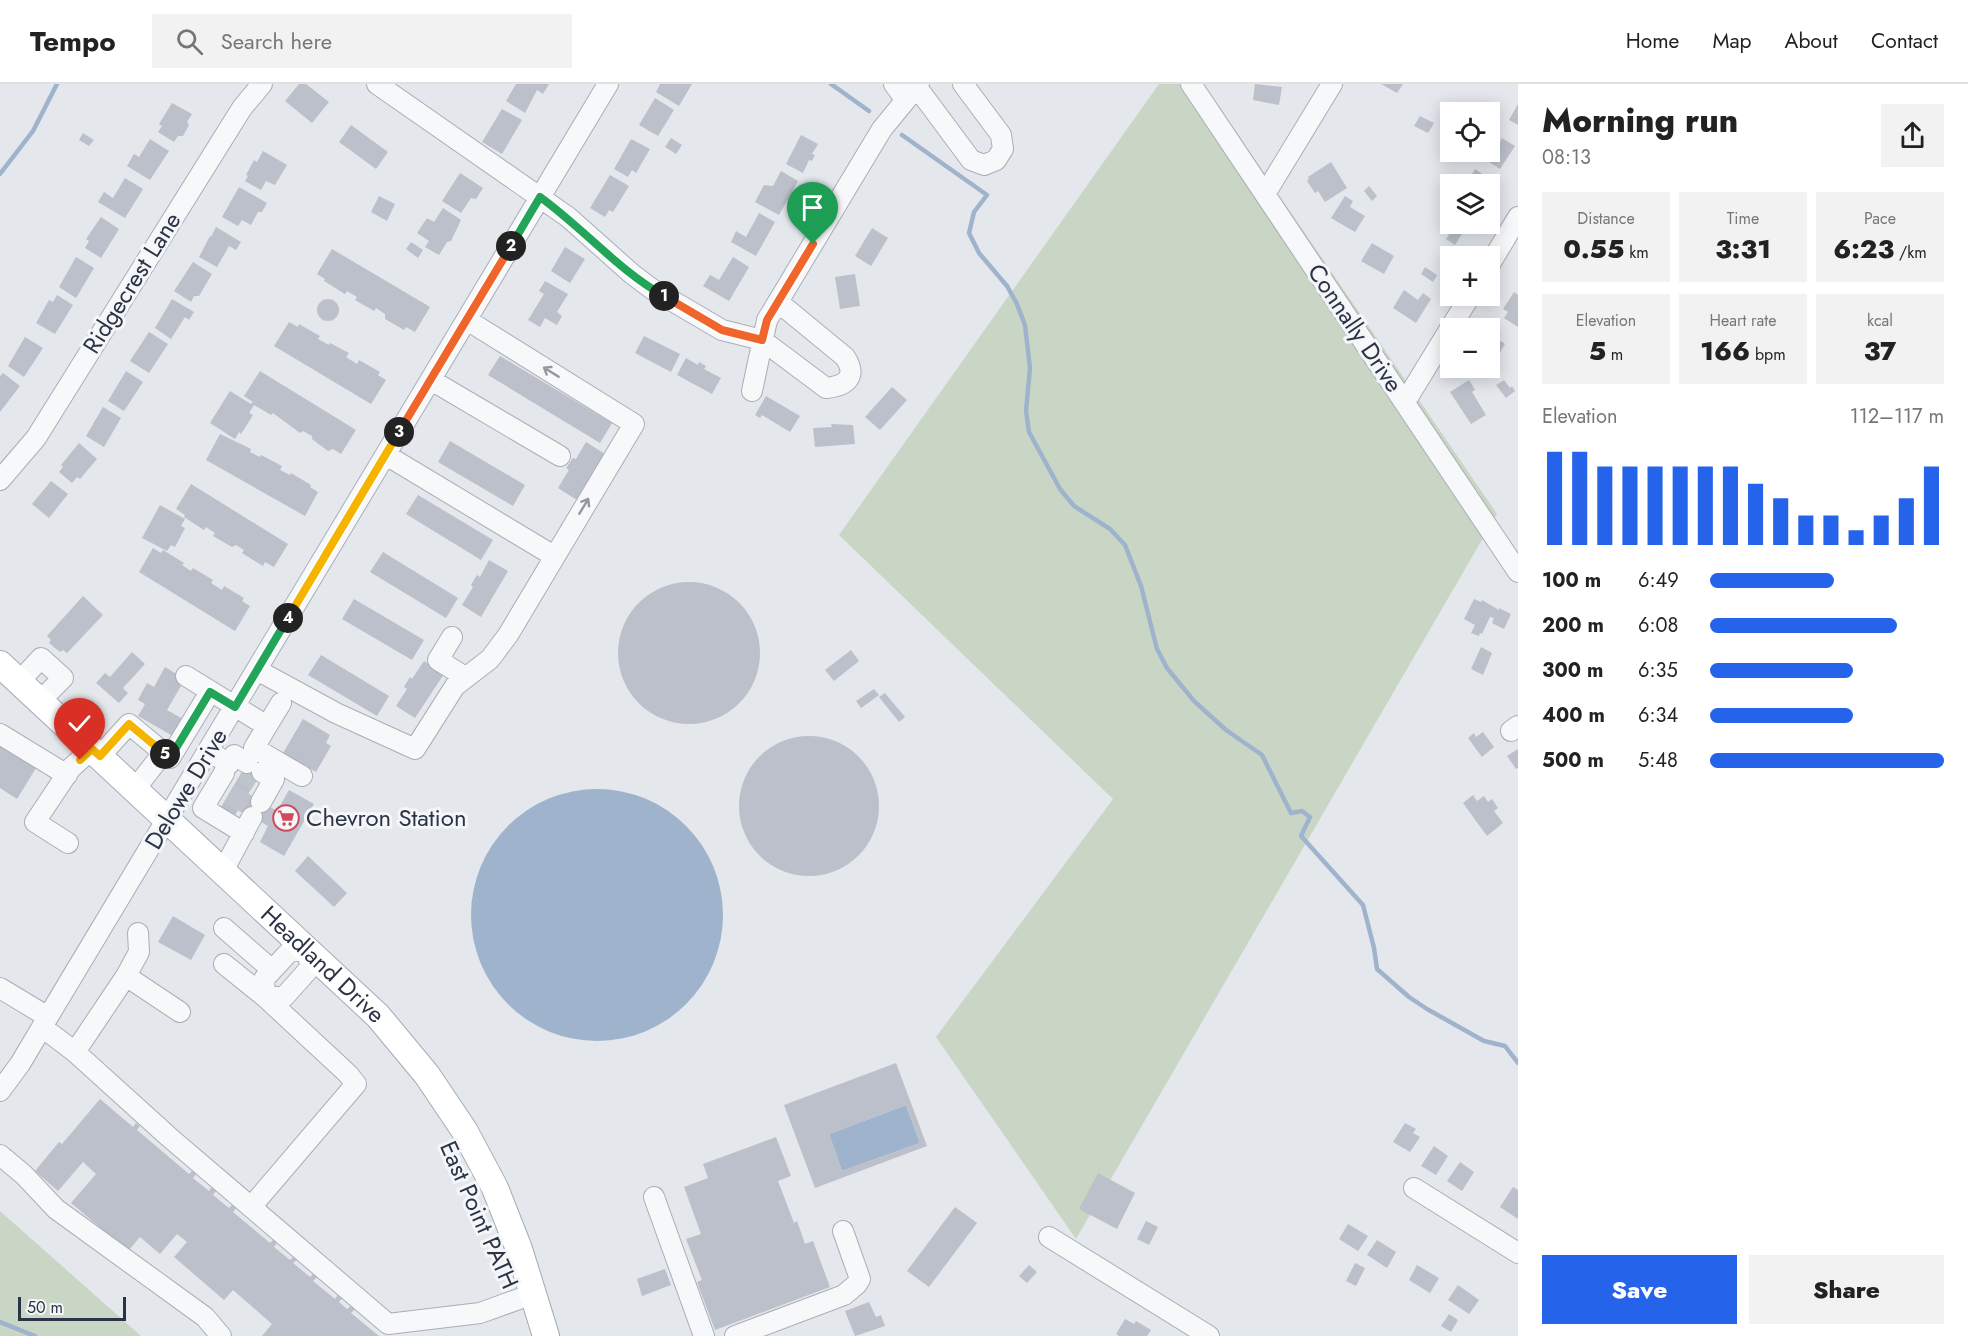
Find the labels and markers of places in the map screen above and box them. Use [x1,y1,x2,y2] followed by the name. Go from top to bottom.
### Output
[787,182,838,244] pin
[496,231,526,261] pin: 2
[649,281,679,311] pin: 1
[384,417,414,447] pin: 3
[273,603,303,633] pin: 4
[54,698,105,760] pin
[150,739,180,769] pin: 5
[306,800,467,835] place label: Chevron Station
[271,803,301,833] supermarket icon: Chevron Station

